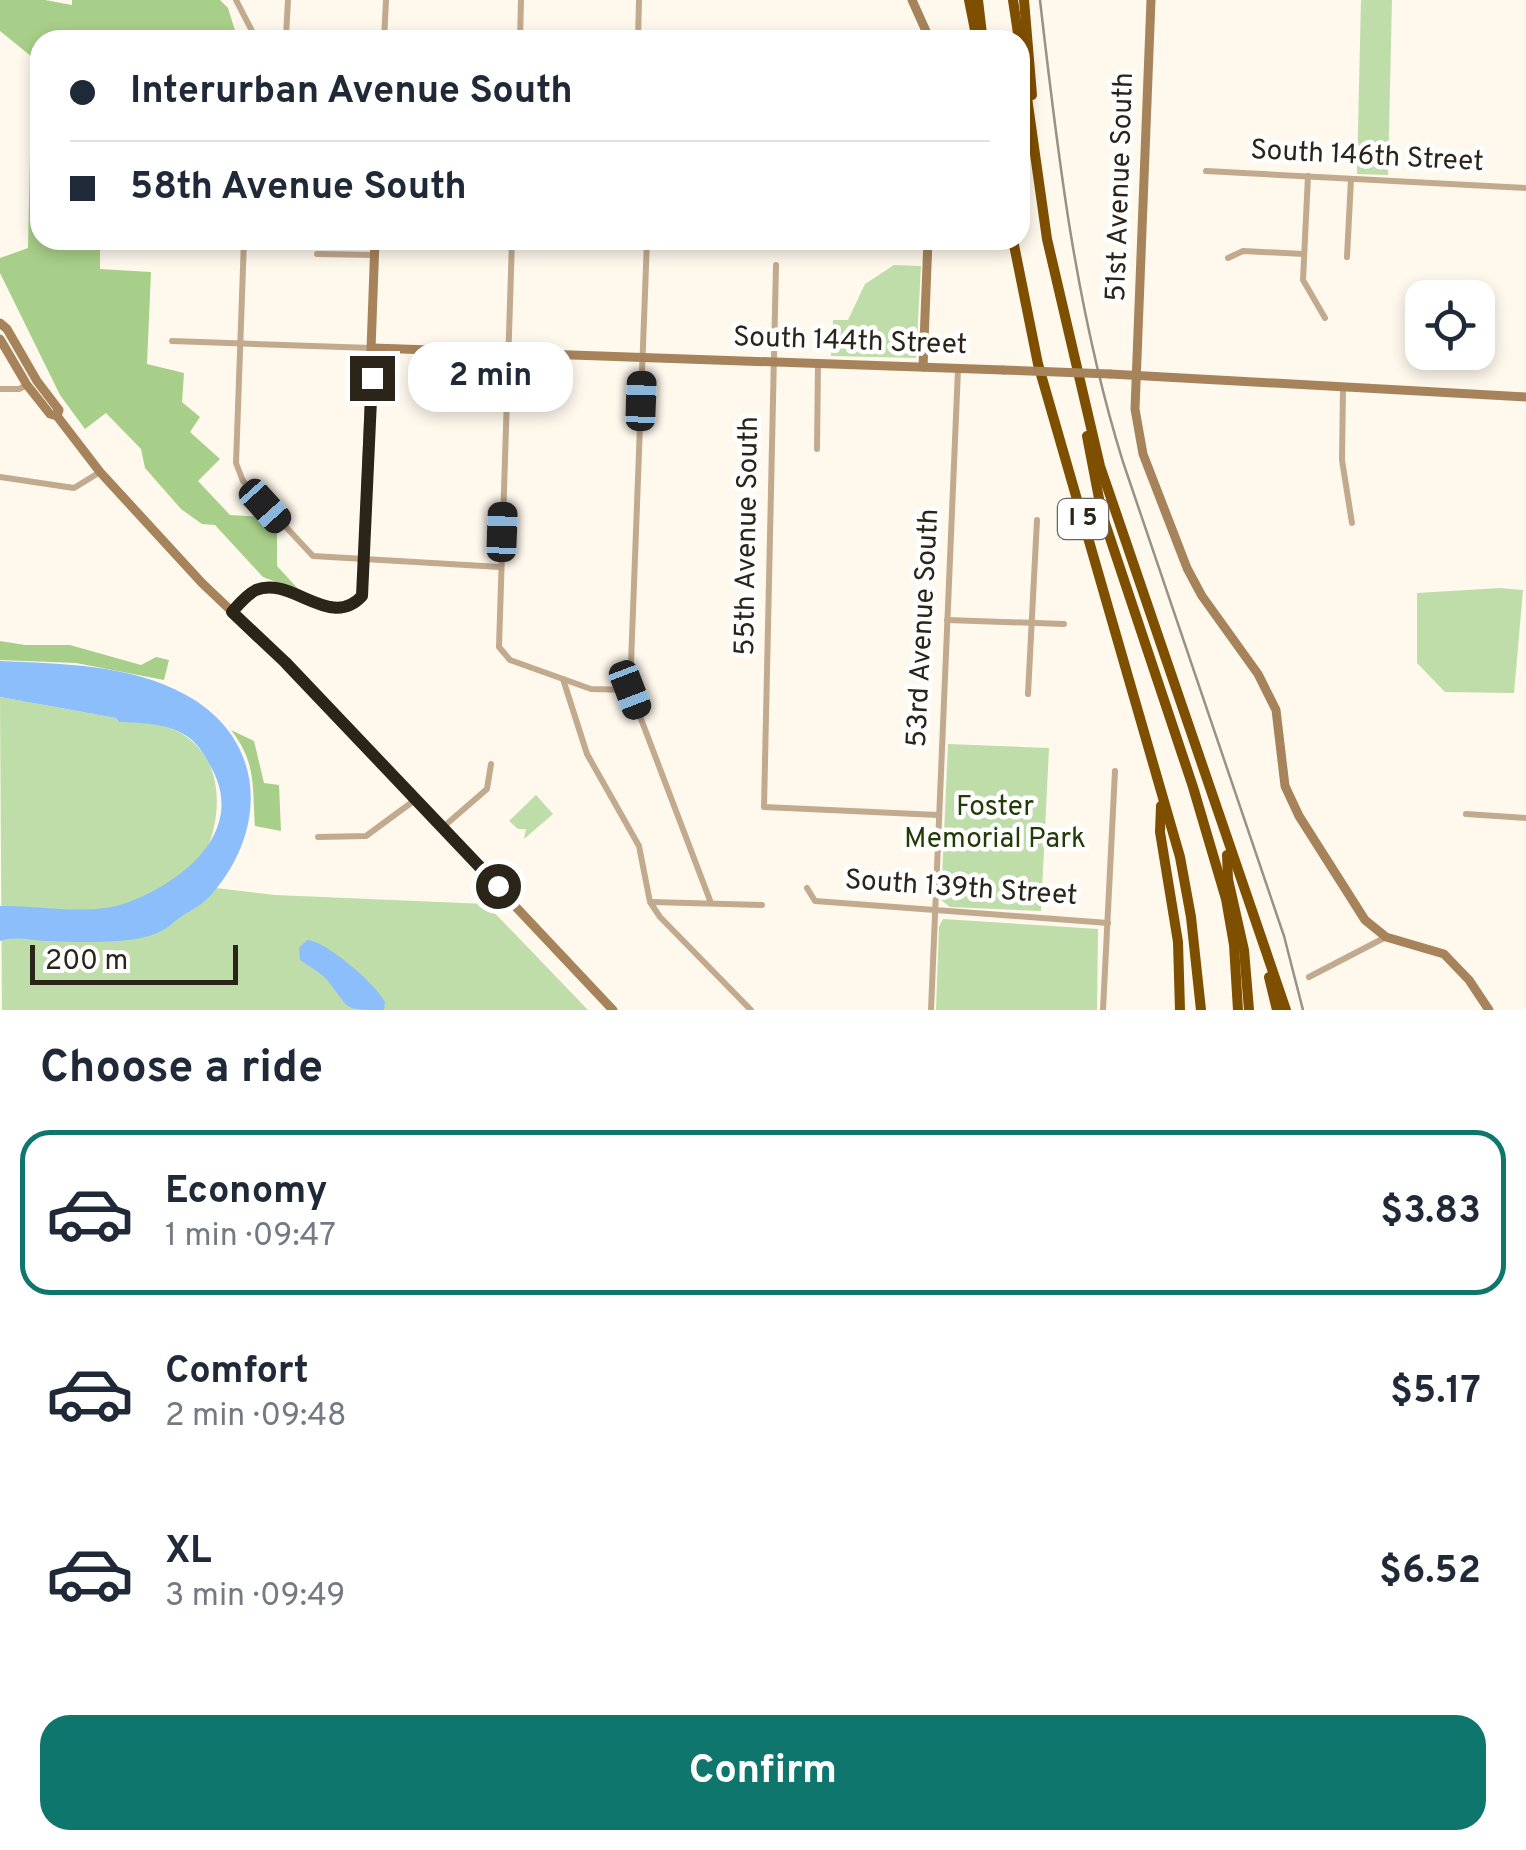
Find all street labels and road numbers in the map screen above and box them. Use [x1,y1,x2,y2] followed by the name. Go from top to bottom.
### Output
[1099,72,1143,302] street label: 51st Avenue South
[1249,133,1485,181] street label: South 146th Street
[732,320,968,364] street label: South 144th Street
[728,416,768,656] street label: 55th Avenue South
[1058,499,1108,539] road number: I 5
[900,508,948,748] street label: 53rd Avenue South
[844,863,1078,915] street label: South 139th Street

